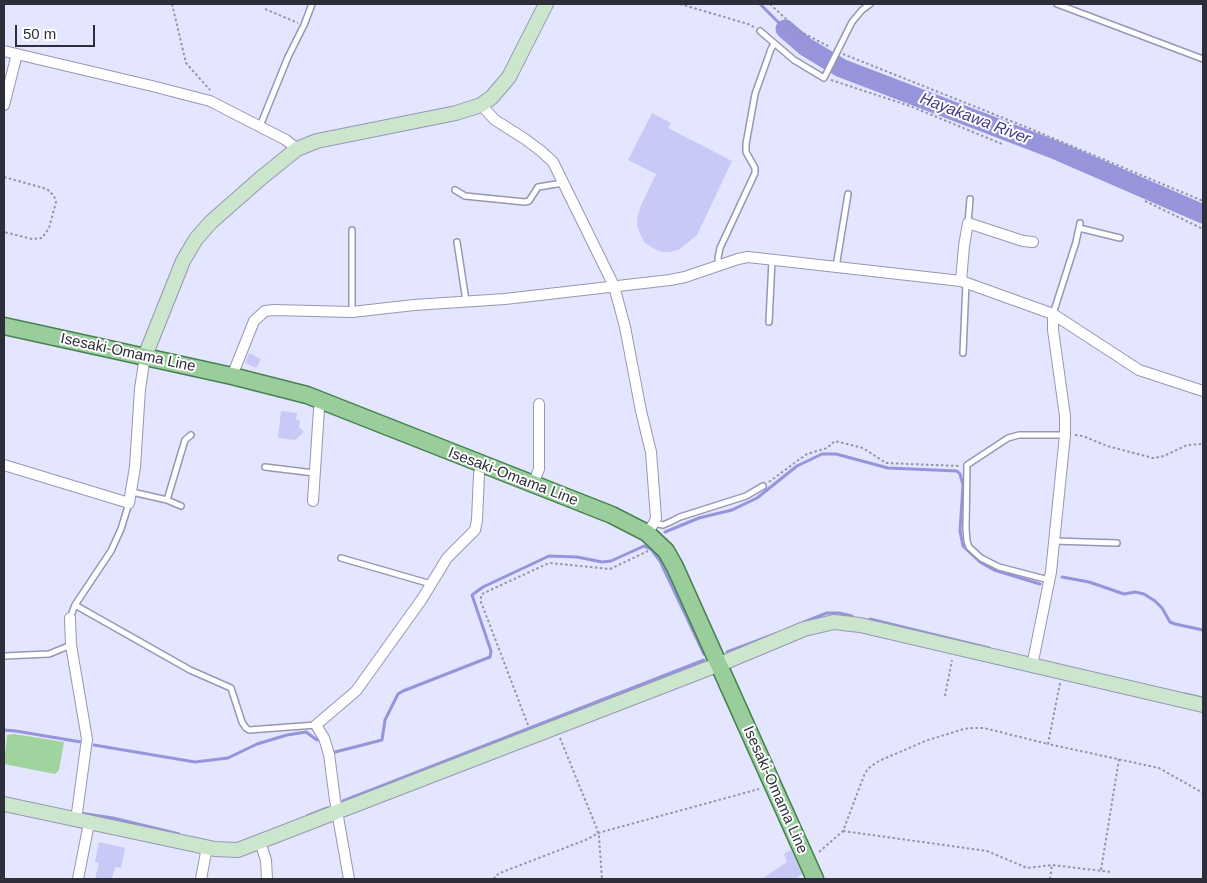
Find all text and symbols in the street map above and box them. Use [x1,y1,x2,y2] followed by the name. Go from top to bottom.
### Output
[18,15,98,47] scale bar
[23,25,56,42] text: 50 m
[917,89,1033,149] water label: Hayakawa River
[59,330,197,376] street label: Isesaki-Omama Line
[446,444,580,510] street label: Isesaki-Omama Line
[739,724,811,856] street label: Isesaki-Omama Line

